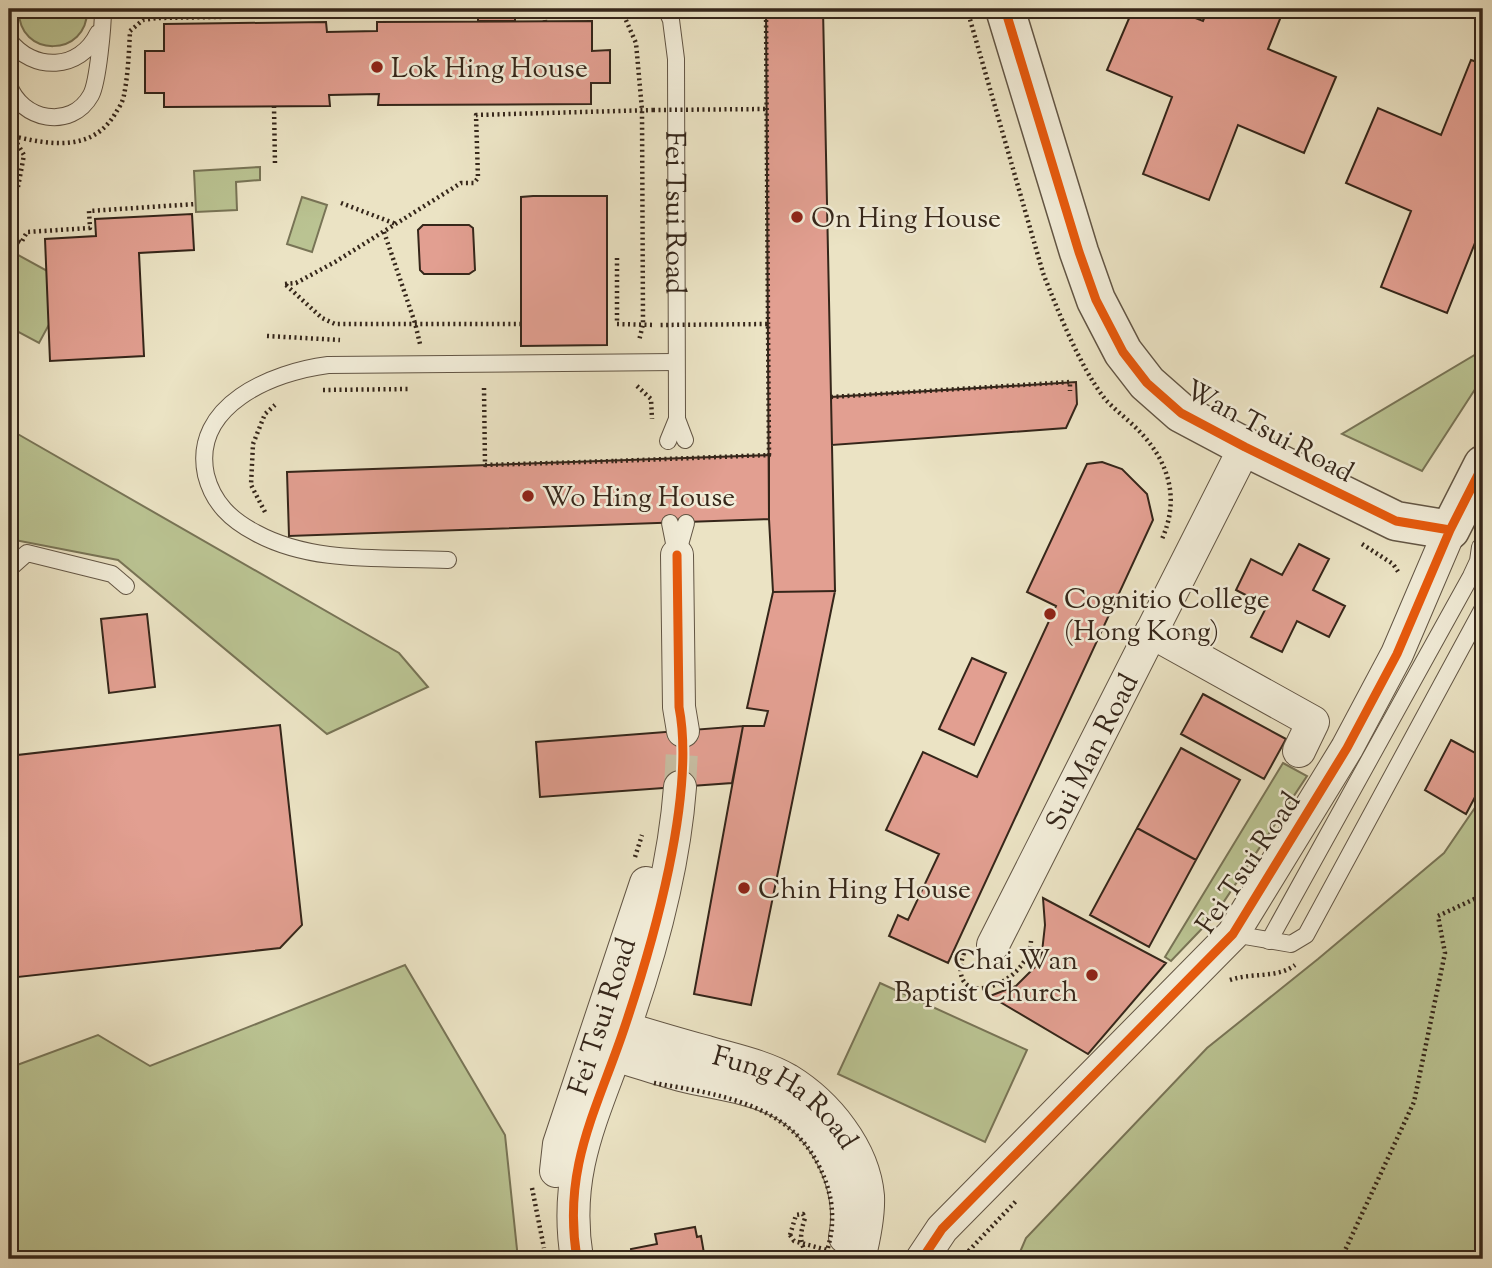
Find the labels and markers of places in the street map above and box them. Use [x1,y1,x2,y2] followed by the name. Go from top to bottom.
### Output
[391,50,588,90] place label: Lok Hing House
[369,59,385,75] marker: Lok Hing House
[811,200,1001,240] place label: On Hing House
[789,209,805,225] marker: On Hing House
[542,479,735,519] place label: Wo Hing House
[520,488,536,504] marker: Wo Hing House
[1064,581,1270,653] place label: Cognitio College (Hong Kong)
[1042,606,1058,622] marker: Cognitio College (Hong Kong)
[758,871,971,911] place label: Chin Hing House
[736,880,752,896] marker: Chin Hing House
[894,942,1078,1014] place label: Chai Wan Baptist Church
[1084,967,1100,983] marker: Chai Wan Baptist Church

